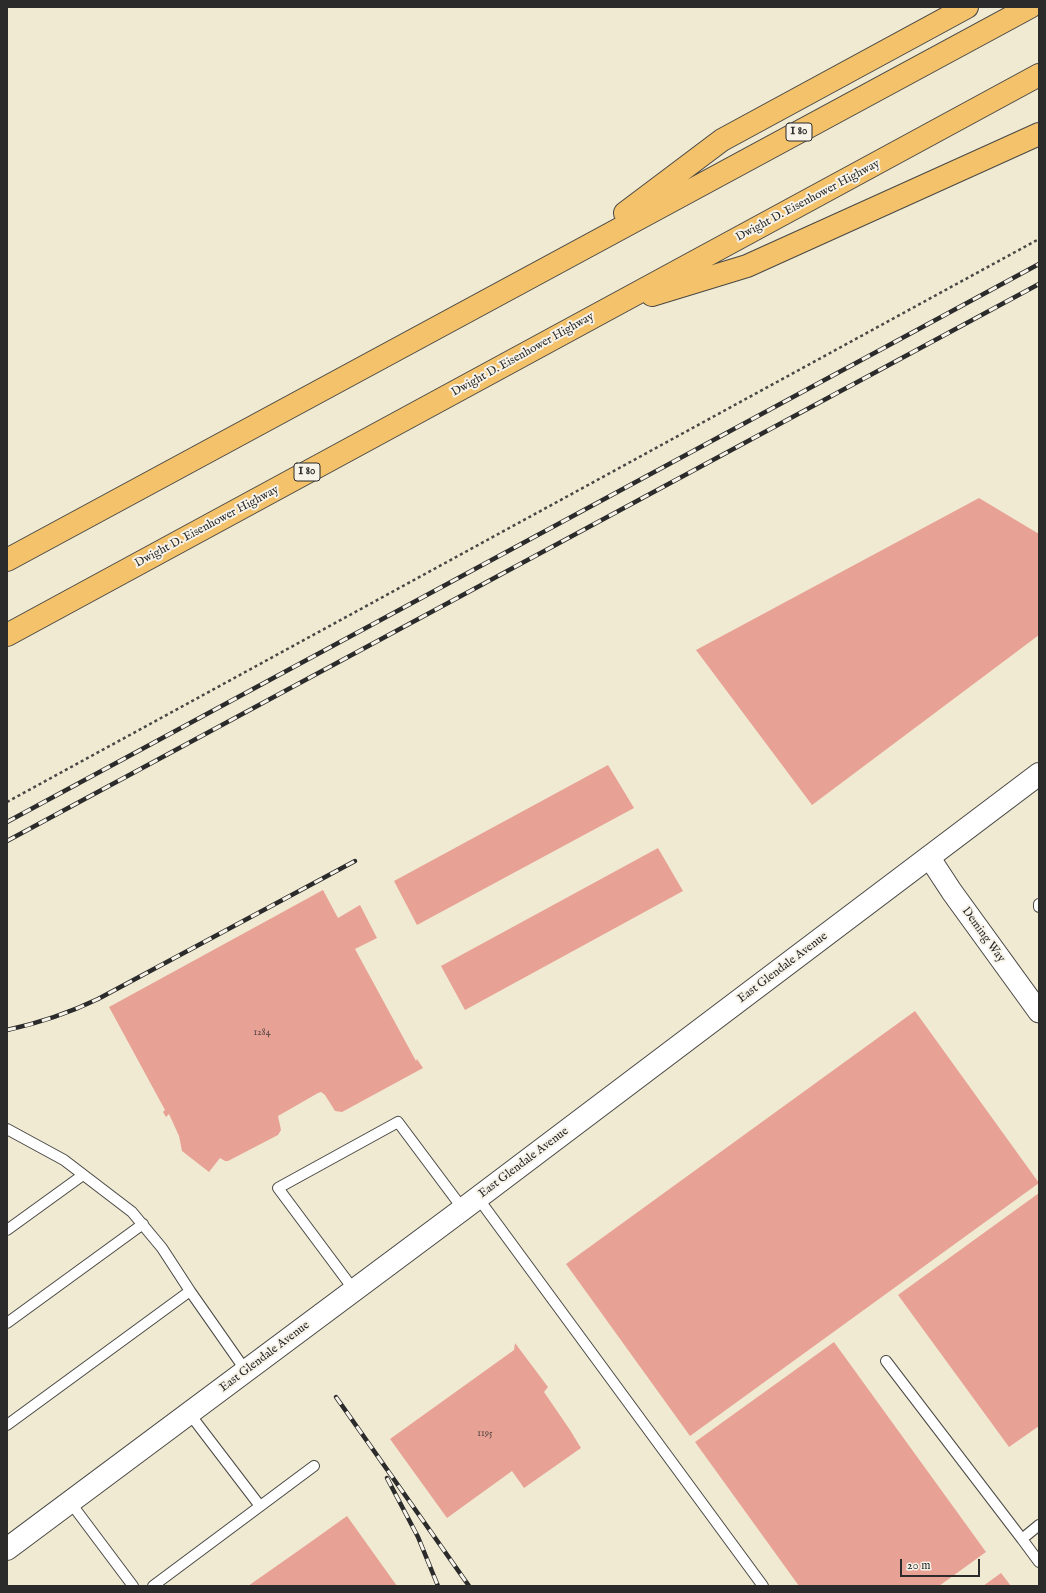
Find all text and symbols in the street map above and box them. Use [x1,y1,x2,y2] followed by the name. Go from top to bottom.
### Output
[786,123,812,141] road number: I 80
[734,157,882,245] street label: Dwight D. Eisenhower Highway
[449,310,597,400] street label: Dwight D. Eisenhower Highway
[294,463,320,481] road number: I 80
[133,483,281,571] street label: Dwight D. Eisenhower Highway
[958,905,1008,965] street label: Deming Way
[735,930,831,1006] street label: East Glendale Avenue
[253,1027,271,1039] house number: 1284
[476,1125,572,1201] street label: East Glendale Avenue
[217,1319,313,1395] street label: East Glendale Avenue
[477,1428,493,1440] house number: 1195
[902,1551,982,1577] scale bar
[907,1558,930,1573] text: 20 m

